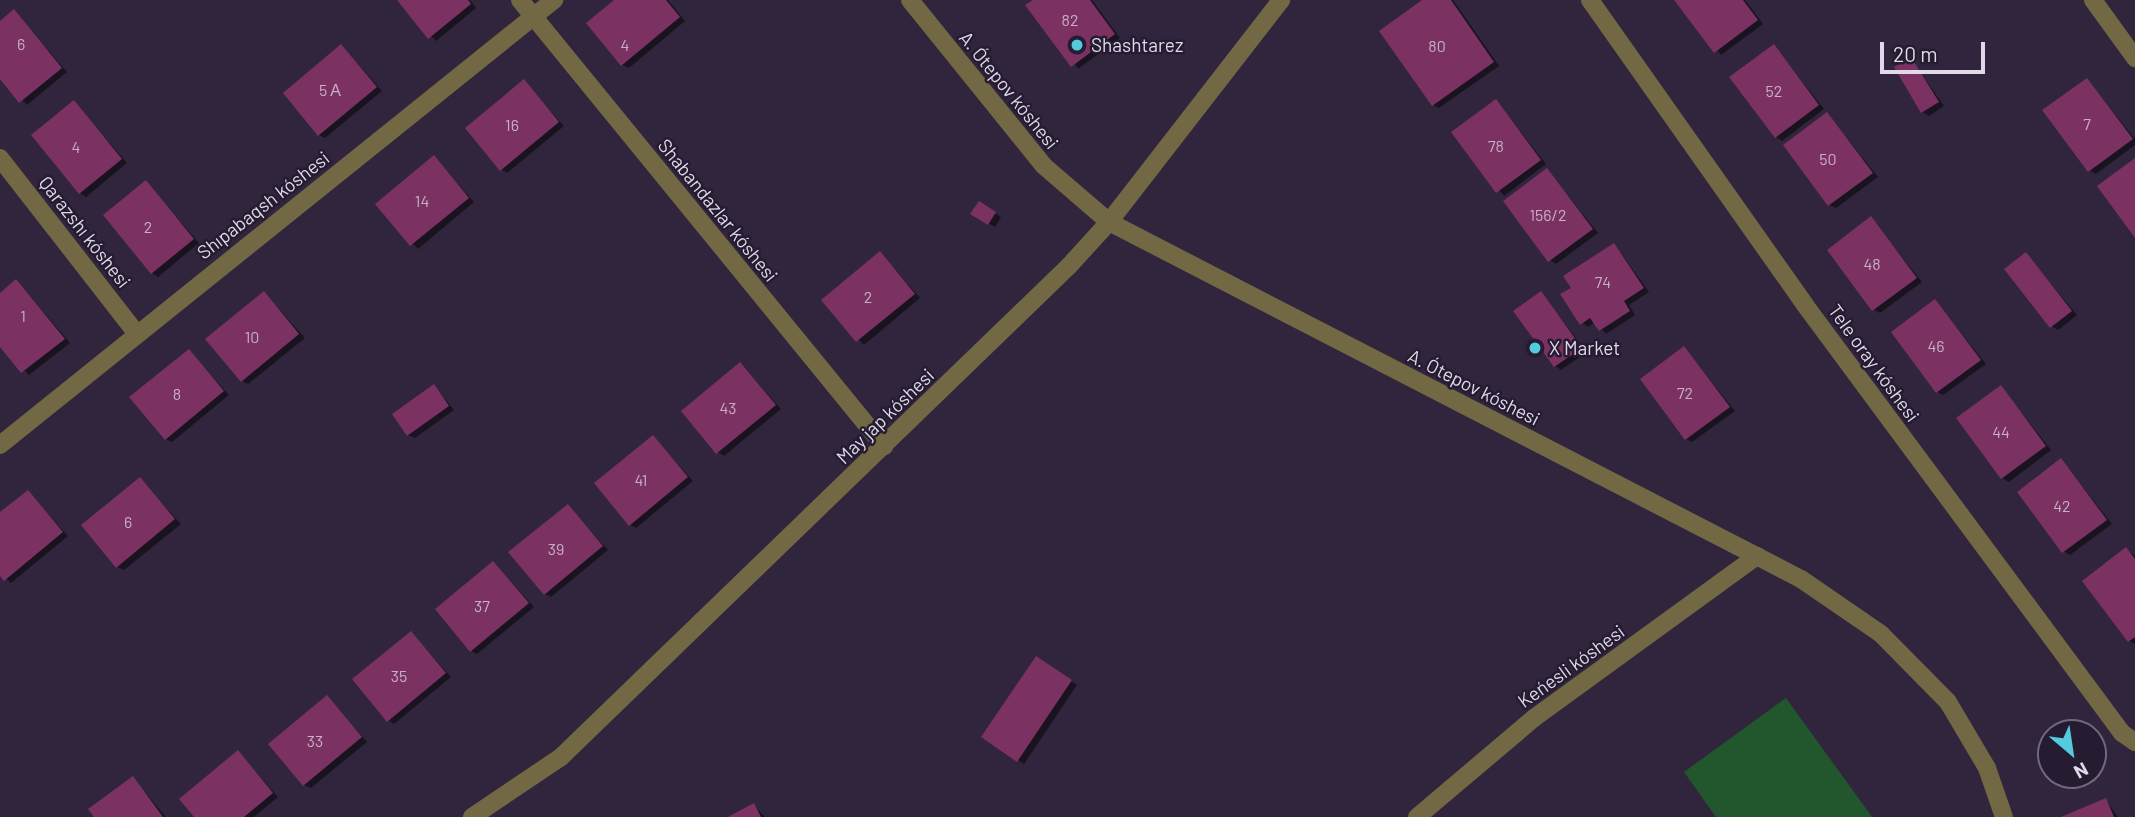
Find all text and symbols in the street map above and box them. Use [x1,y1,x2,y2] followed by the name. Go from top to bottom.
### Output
[1062,10,1078,30] house number: 82
[955,27,1063,153] street label: A. Ótepov kóshesi
[1883,28,1988,72] scale bar
[17,34,25,54] house number: 6
[1091,34,1183,56] place label: Shashtarez
[621,35,629,55] house number: 4
[1428,36,1446,56] house number: 80
[1069,37,1085,53] marker: Shashtarez
[1893,41,1938,66] text: 20 m
[319,80,341,100] house number: 5 А
[1766,81,1782,101] house number: 52
[2083,114,2091,134] house number: 7
[505,115,519,135] house number: 16
[653,134,783,286] street label: Shabandazlar kóshesi
[1488,136,1504,156] house number: 78
[72,137,80,157] house number: 4
[192,146,334,264] street label: Shıpabaqsh kóshesi
[1819,149,1837,169] house number: 50
[34,172,136,292] street label: Qarazshı kóshesi
[415,191,429,211] house number: 14
[1529,205,1567,225] house number: 156/2
[144,217,152,237] house number: 2
[1863,254,1881,274] house number: 48
[1595,272,1611,292] house number: 74
[864,287,872,307] house number: 2
[1824,300,1924,426] street label: Tele oray kóshesi
[20,306,26,326] house number: 1
[245,327,259,347] house number: 10
[1927,336,1945,356] house number: 46
[1549,337,1620,359] place label: X Market
[1527,340,1543,356] marker: X Market
[1404,344,1544,430] street label: A. Ótepov kóshesi
[831,364,939,468] street label: May jap kóshesi
[1677,383,1693,403] house number: 72
[173,384,181,404] house number: 8
[719,398,737,418] house number: 43
[1992,422,2010,442] house number: 44
[635,470,647,490] house number: 41
[2053,496,2071,516] house number: 42
[124,512,132,532] house number: 6
[548,539,564,559] house number: 39
[474,596,490,616] house number: 37
[1513,620,1629,712] street label: Keńesli kóshesi
[391,666,407,686] house number: 35
[2037,719,2107,789] north arrow
[307,731,323,751] house number: 33
[2070,758,2093,784] text: N

